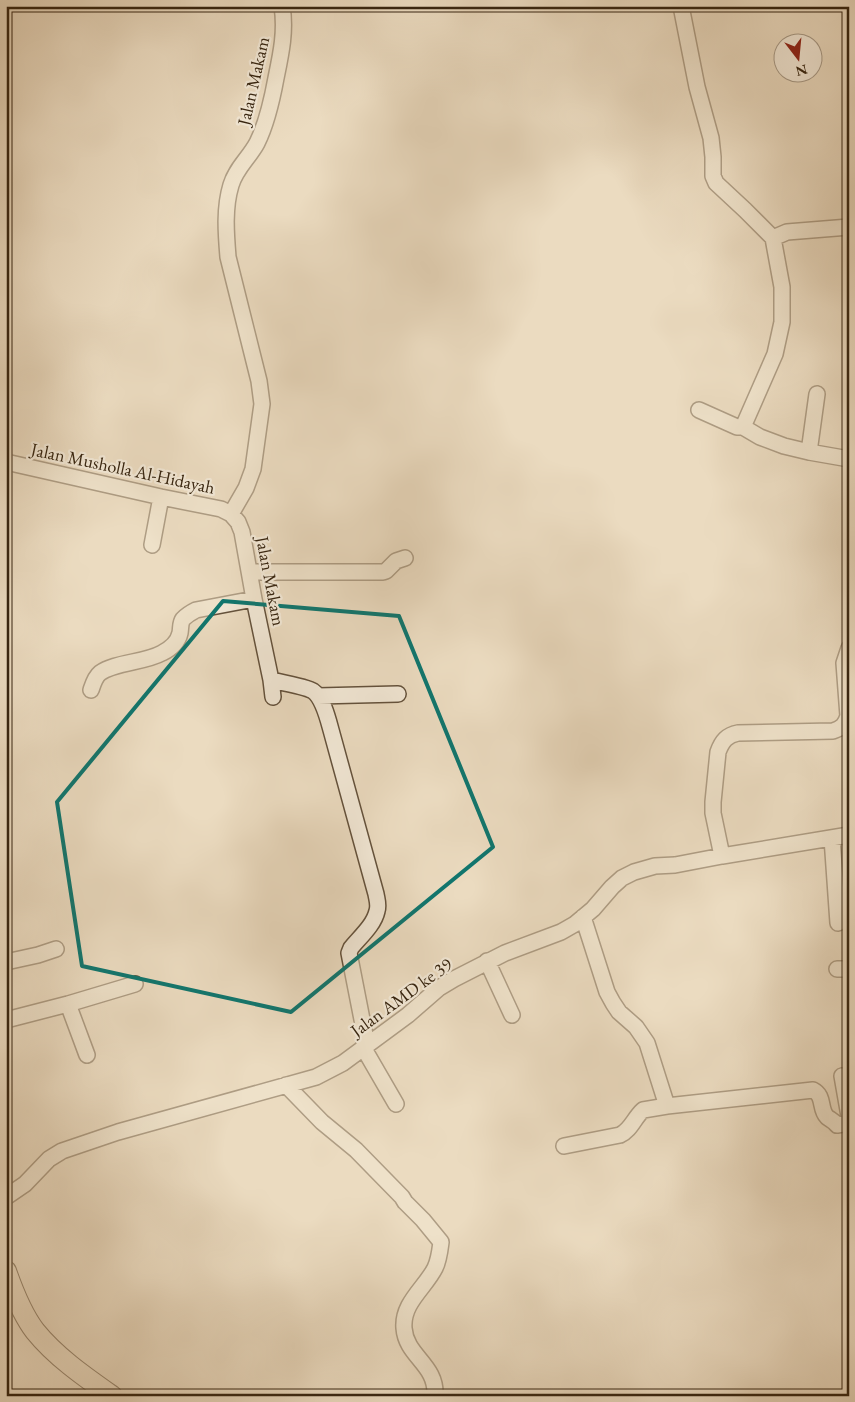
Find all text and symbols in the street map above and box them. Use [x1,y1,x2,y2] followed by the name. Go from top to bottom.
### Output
[772,32,822,82] north arrow
[231,34,274,130] street label: Jalan Makam
[793,60,810,81] text: N
[27,437,217,499] street label: Jalan Musholla Al-Hidayah
[251,532,291,628] street label: Jalan Makam
[344,952,457,1043] street label: Jalan AMD ke 39

